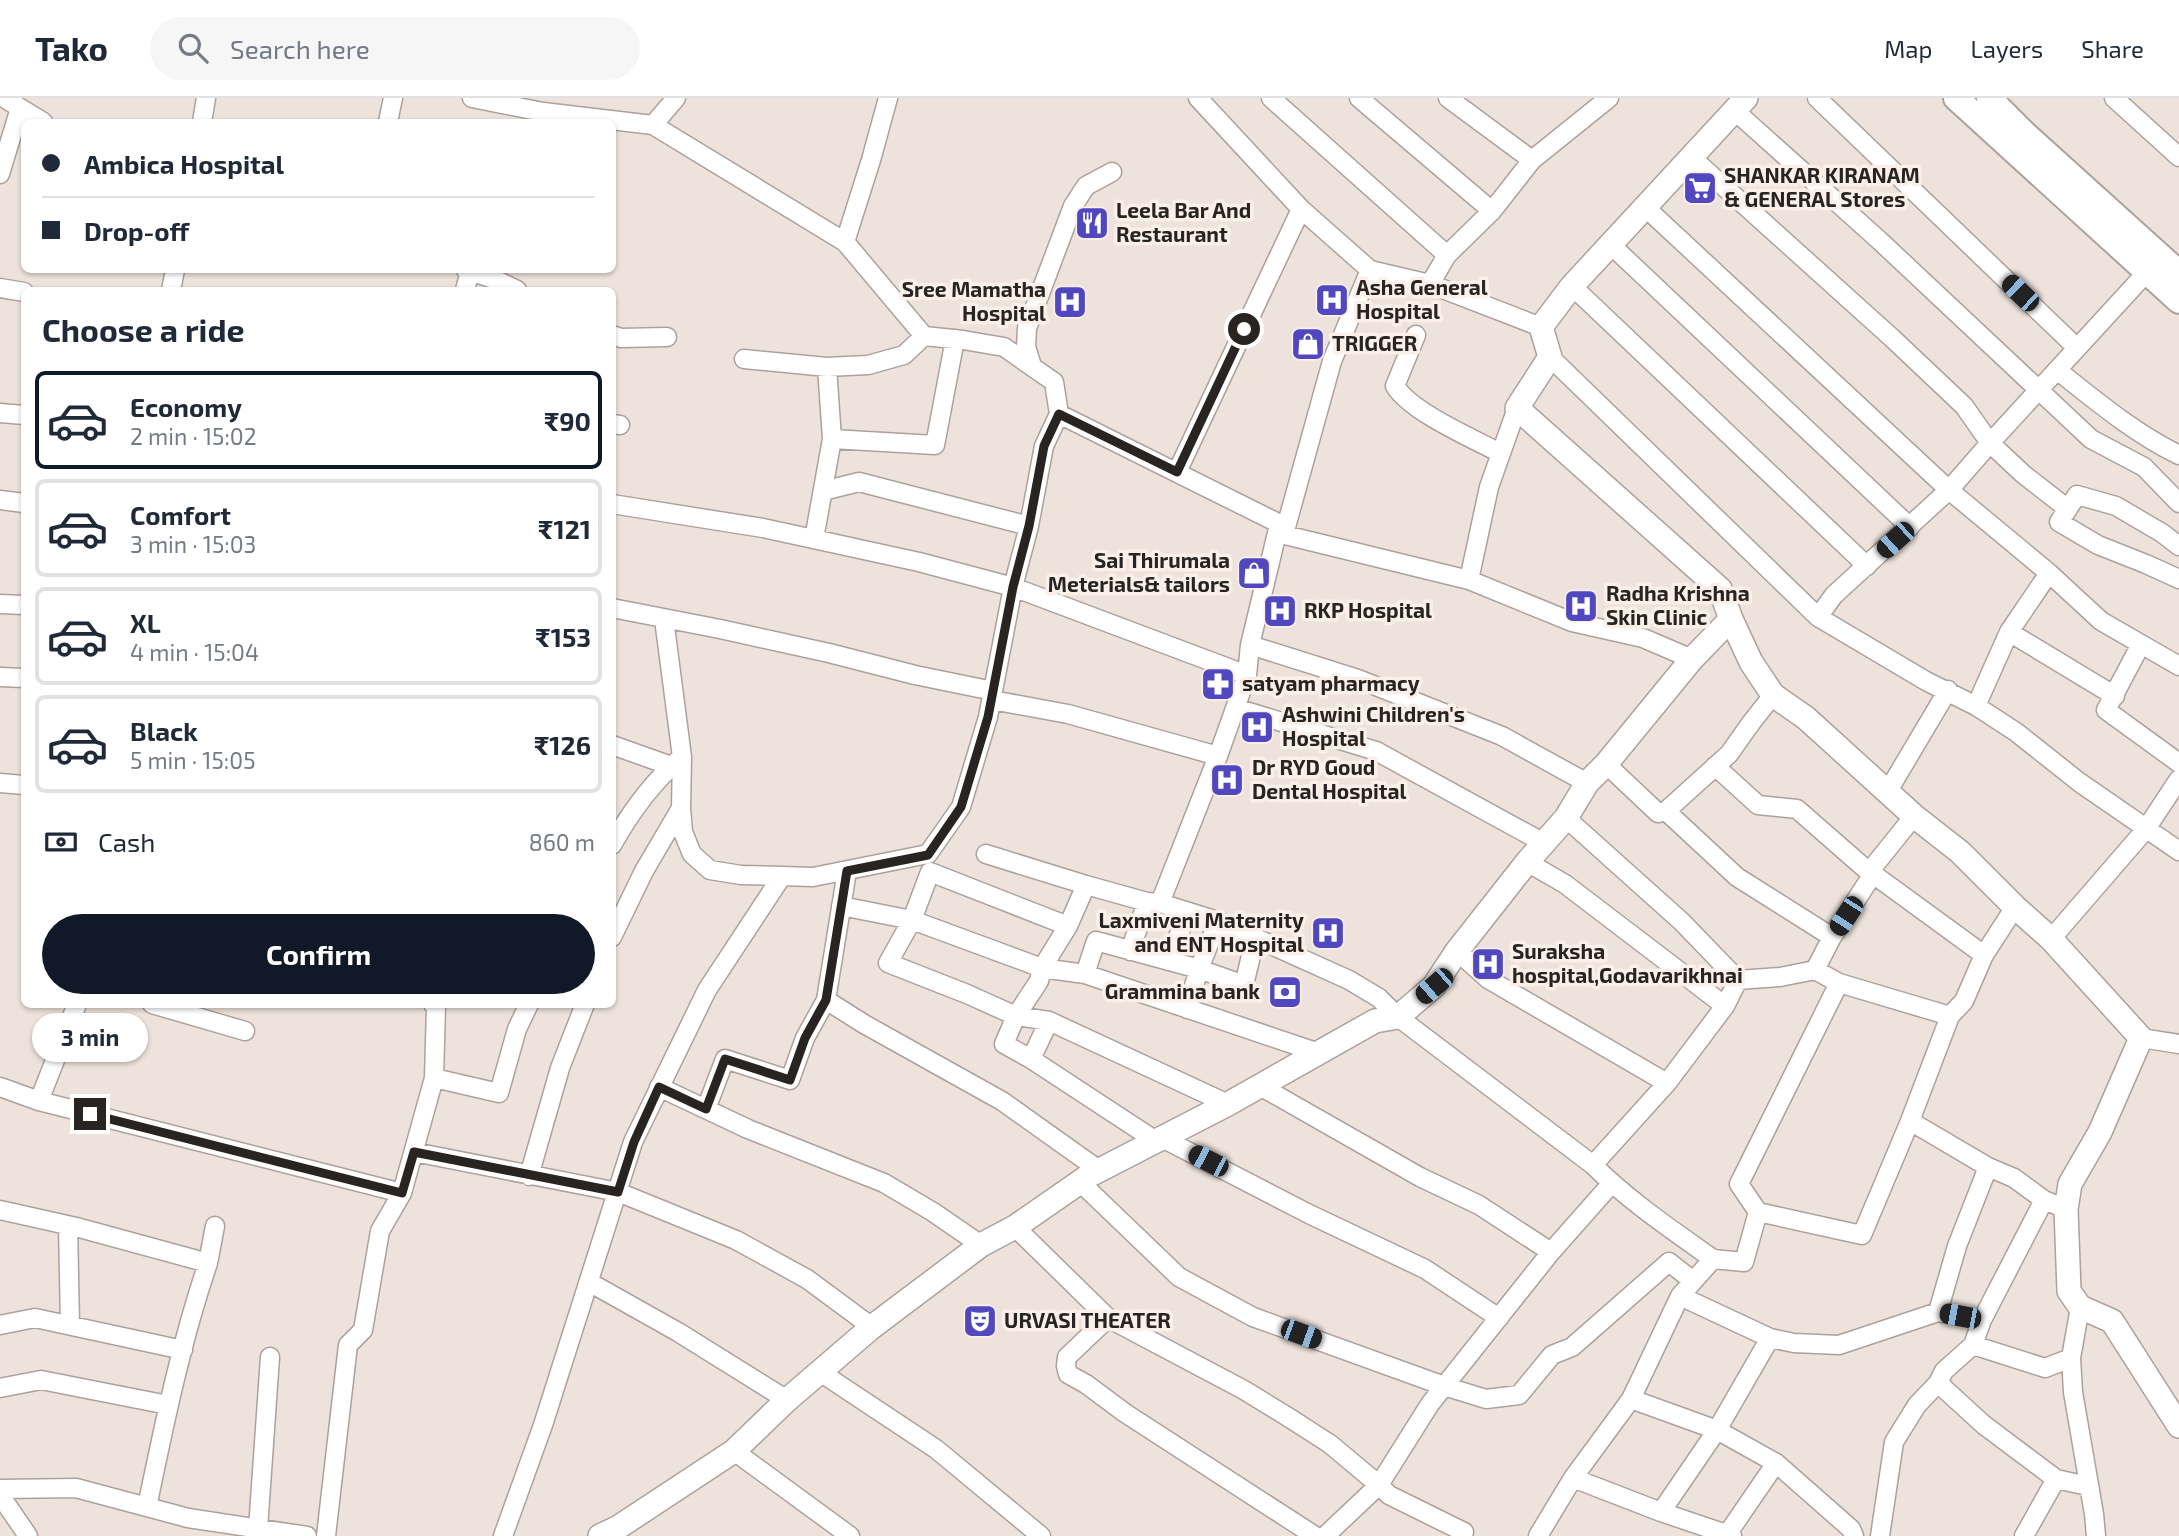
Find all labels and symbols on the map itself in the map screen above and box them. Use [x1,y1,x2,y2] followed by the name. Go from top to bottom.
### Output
[1724,162,1920,211] place label: SHANKAR KIRANAM & GENERAL Stores
[1681,169,1719,207] supermarket icon: SHANKAR KIRANAM & GENERAL Stores
[1116,197,1251,246] place label: Leela Bar And Restaurant
[1073,204,1111,242] restaurant icon: Leela Bar And Restaurant
[1998,271,2043,315] car
[1356,274,1488,323] place label: Asha General Hospital
[902,276,1046,325] place label: Sree Mamatha Hospital
[1313,281,1351,319] hospital icon: Asha General Hospital
[1051,283,1089,321] hospital icon: Sree Mamatha Hospital
[1228,313,1260,345] route start
[1289,325,1327,363] shop icon: TRIGGER
[1332,330,1417,355] place label: TRIGGER
[1873,518,1918,562] car
[1048,547,1230,596] place label: Sai Thirumala Meterials& tailors
[1235,554,1273,592] shop icon: Sai Thirumala Meterials& tailors
[1606,580,1750,629] place label: Radha Krishna Skin Clinic
[1562,587,1600,625] hospital icon: Radha Krishna Skin Clinic
[1261,592,1299,630] hospital icon: RKP Hospital
[1304,597,1432,622] place label: RKP Hospital
[1199,665,1237,703] pharmacy icon: satyam pharmacy
[1242,670,1420,696] place label: satyam pharmacy
[1282,701,1465,750] place label: Ashwini Children's Hospital
[1238,708,1276,746] hospital icon: Ashwini Children's Hospital
[1252,754,1406,803] place label: Dr RYD Goud Dental Hospital
[1208,761,1246,799] hospital icon: Dr RYD Goud Dental Hospital
[1826,893,1867,939] car
[1099,907,1304,956] place label: Laxmiveni Maternity and ENT Hospital
[1309,914,1347,952] hospital icon: Laxmiveni Maternity and ENT Hospital
[1512,938,1743,987] place label: Suraksha hospital,Godavarikhnai
[1469,945,1507,983] hospital icon: Suraksha hospital,Godavarikhnai
[1412,964,1457,1008] car
[1266,973,1304,1011] bank icon: Grammina bank
[1105,978,1260,1003] place label: Grammina bank
[32,1012,148,1062] callout: 3 min
[74,1098,106,1130] route end
[1185,1142,1232,1180] car
[961,1302,999,1340] theatre icon: URVASI THEATER
[1938,1302,1983,1330] car
[1004,1307,1171,1332] place label: URVASI THEATER
[1278,1317,1325,1351] car

